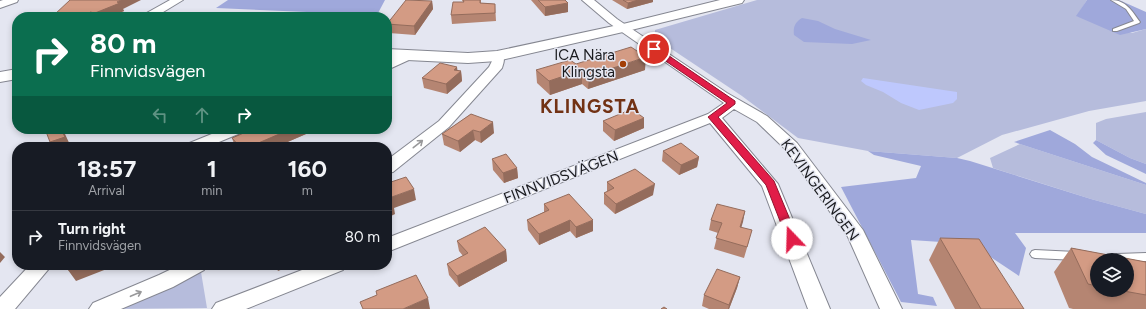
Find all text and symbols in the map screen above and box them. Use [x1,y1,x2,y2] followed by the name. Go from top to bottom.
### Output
[90,26,156,60] text: 80 m
[24,28,76,80] icon: right
[637,32,671,66] pin
[643,38,665,60] icon: arrive
[554,46,615,81] place label: ICA Nära Klingsta
[618,59,628,69] marker: ICA Nära Klingsta
[90,60,205,82] text: Finnvidsvägen
[540,95,640,118] district label: KLINGSTA
[149,104,171,126] icon: left
[191,104,213,126] icon: ahead
[233,104,255,126] icon: right
[777,136,863,244] street label: KEVINGERINGEN
[412,140,423,148] one-way arrow
[501,147,621,207] street label: FINNVIDSVÄGEN
[77,154,136,183] text: 18:57
[207,154,217,183] text: 1
[287,154,327,183] text: 160
[88,183,125,198] text: Arrival
[201,183,223,198] text: min
[302,183,313,198] text: m
[771,218,813,260] position arrow
[58,220,126,238] text: Turn right
[24,226,46,248] icon: right
[345,228,380,246] text: 80 m
[58,238,141,253] text: Finnvidsvägen
[1090,253,1134,297] map controls
[1090,253,1134,297] button: layers
[129,289,141,297] one-way arrow

